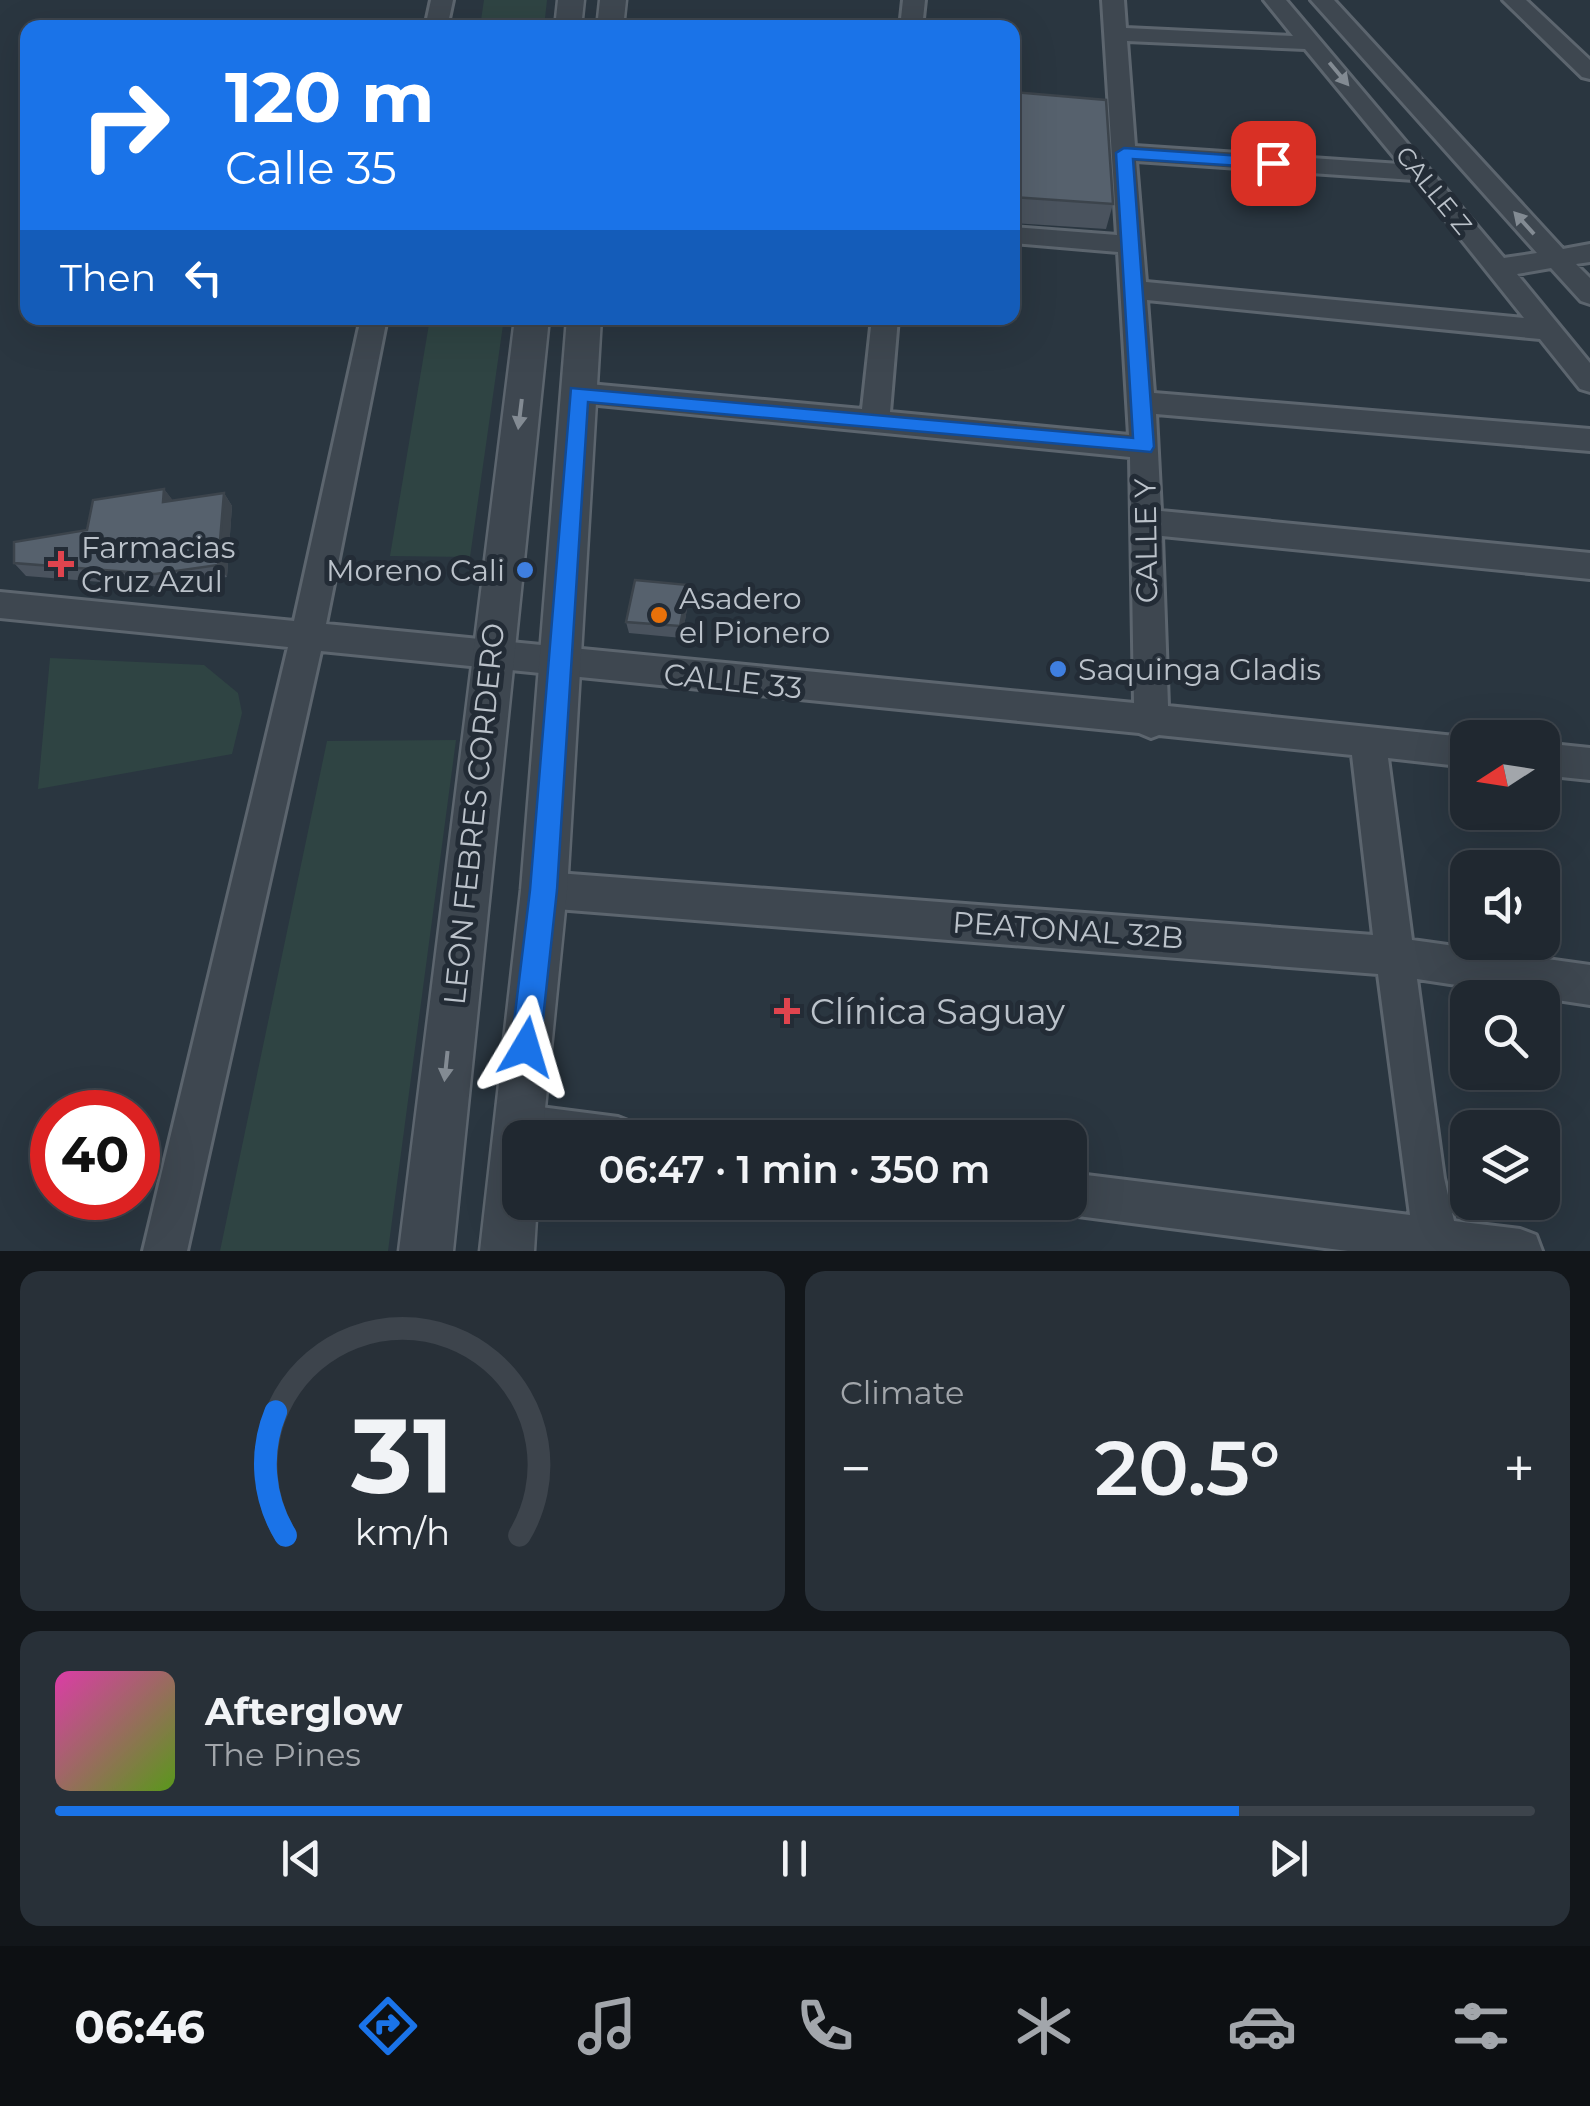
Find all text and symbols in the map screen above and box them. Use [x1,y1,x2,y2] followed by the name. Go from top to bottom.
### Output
[225,54,435,140] text: 120 m
[60,60,190,190] icon: right
[1327,61,1349,86] one-way arrow
[1231,121,1316,206] pin
[1246,136,1301,191] icon: arrive
[225,140,397,195] text: Calle 35
[1390,140,1478,240] street label: CALLE Z
[1514,211,1536,236] one-way arrow
[176,250,231,305] icon: left
[60,254,156,301] text: Then
[512,399,528,431] one-way arrow
[1126,477,1166,604] street label: CALLE Y
[81,529,235,600] place label: Farmacias Cruz Azul
[326,552,505,589] place label: Moreno Cali
[50,553,72,575] marker: Farmacias Cruz Azul
[514,559,536,581] marker: Moreno Cali
[679,580,830,651] place label: Asadero el Pionero
[648,604,670,626] marker: Asadero el Pionero
[436,621,512,1007] street label: LEON FEBRES CORDERO
[1078,651,1321,688] place label: Saquinga Gladis
[662,655,804,707] street label: CALLE 33
[1047,658,1069,680] marker: Saquinga Gladis
[1450,720,1560,830] north arrow
[1450,720,1560,1220] map controls
[1450,850,1560,960] button: sound
[951,903,1185,957] street label: PEATONAL 32B
[1450,980,1560,1090] button: search
[810,990,1065,1033] place label: Clínica Saguay
[474,995,578,1099] position arrow
[774,998,800,1024] marker: Clínica Saguay
[438,1051,454,1083] one-way arrow
[30,1090,160,1220] speed limit sign: 40
[1450,1110,1560,1220] button: layers
[599,1146,990,1193] text: 06:47 · 1 min · 350 m
[840,1373,964,1412] text: Climate
[350,1392,454,1519] text: 31
[1094,1422,1281,1514] text: 20.5°
[840,1435,872,1502] text: −
[1503,1435,1535,1502] text: +
[355,1510,450,1554] text: km/h
[205,1688,403,1735] text: Afterglow
[205,1735,361,1774] text: The Pines
[274,1831,329,1886] icon: previous
[767,1831,822,1886] icon: pause
[1261,1831,1316,1886] icon: next
[353,1991,423,2061] icon: directions
[572,1991,642,2061] icon: music
[790,1991,860,2061] icon: phone
[1009,1991,1079,2061] icon: climate
[1227,1991,1297,2061] icon: car
[1446,1991,1516,2061] icon: filters
[74,1999,205,2054] text: 06:46

